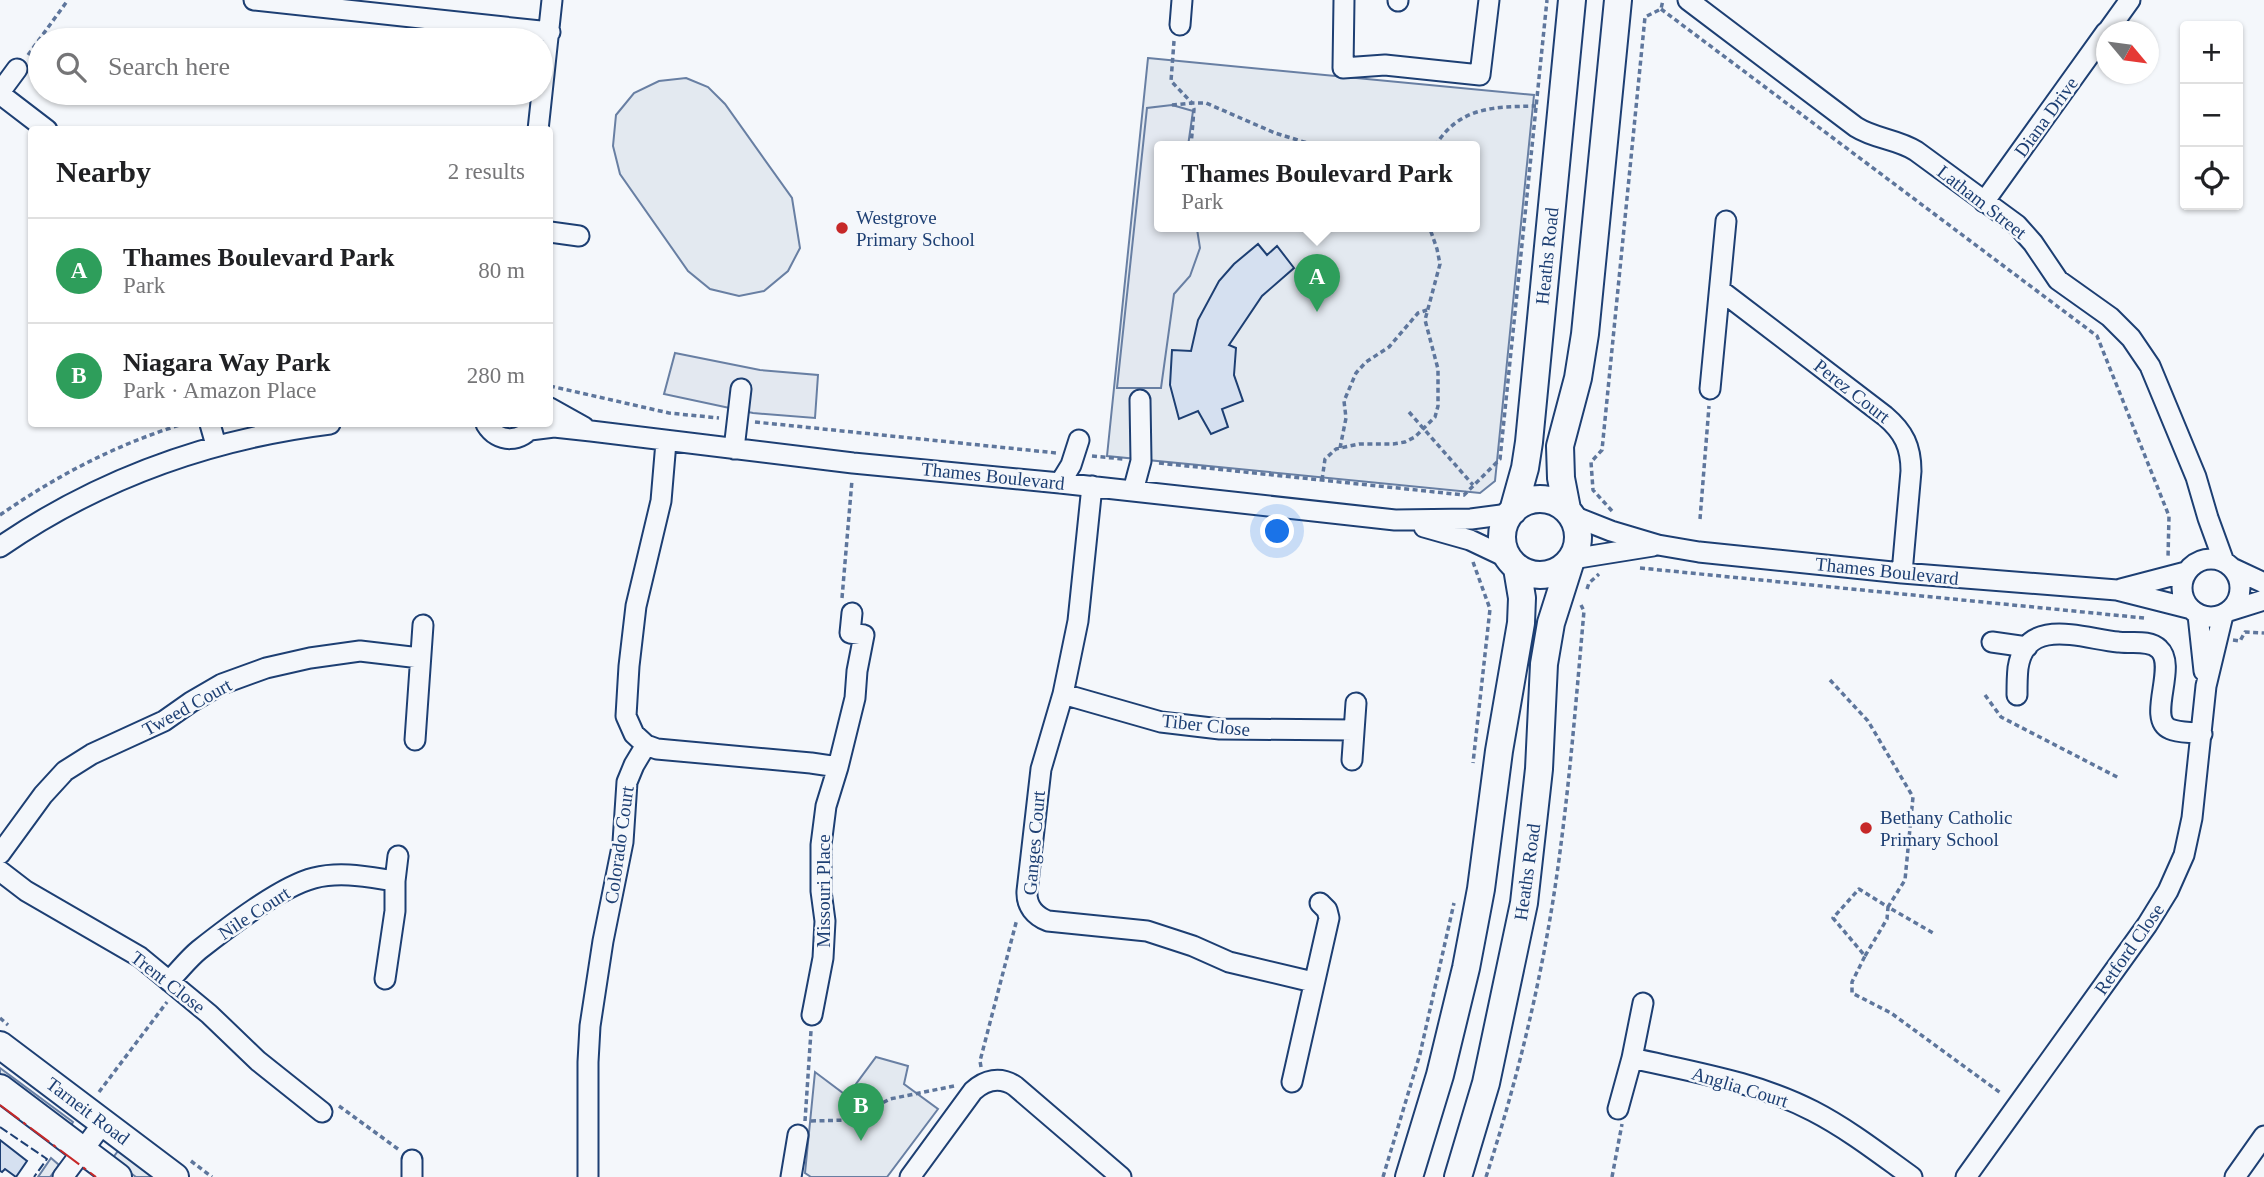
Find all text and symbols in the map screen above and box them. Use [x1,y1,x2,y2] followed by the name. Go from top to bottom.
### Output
[2096,21,2159,84] north arrow
[2180,21,2243,210] map controls
[2180,21,2243,84] button: +
[28,28,553,105] search box
[52,48,90,86] icon: search
[108,52,230,81] text: Search here
[2010,73,2082,161] street label: Diana Drive
[2180,84,2243,147] button: −
[1154,141,1480,232] popup
[2180,147,2243,210] button: locate
[56,155,151,188] text: Nearby
[448,159,525,184] text: 2 results
[1181,159,1453,188] text: Thames Boulevard Park
[1933,161,2031,244] street label: Latham Street
[1181,189,1223,214] text: Park
[1531,206,1563,306] street label: Heaths Road
[856,207,975,250] place label: Westgrove Primary School
[834,220,850,236] marker: Westgrove Primary School
[123,243,395,272] text: Thames Boulevard Park
[1294,254,1340,312] pin: A
[71,258,87,283] text: A
[478,258,525,283] text: 80 m
[123,273,165,298] text: Park
[123,348,331,377] text: Niagara Way Park
[1810,355,1895,427] street label: Perez Court
[71,363,87,388] text: B
[467,363,525,388] text: 280 m
[123,378,317,403] text: Park · Amazon Place
[920,458,1066,494] street label: Thames Boulevard
[1260,514,1294,548] your location
[1814,553,1960,589] street label: Thames Boulevard
[139,674,236,740] street label: Tweed Court
[1161,710,1251,740] street label: Tiber Close
[600,784,638,905] street label: Colorado Court
[1019,789,1049,896] street label: Ganges Court
[1880,807,2012,850] place label: Bethany Catholic Primary School
[1858,820,1874,836] marker: Bethany Catholic Primary School
[1510,822,1544,922] street label: Heaths Road
[813,834,834,948] street label: Missouri Place
[214,882,294,944] street label: Nile Court
[2090,900,2168,998] street label: Retford Close
[127,946,209,1018] street label: Trent Close
[1689,1062,1791,1112] street label: Anglia Court
[42,1073,134,1149] street label: Tarneit Road
[838,1083,884,1141] pin: B

